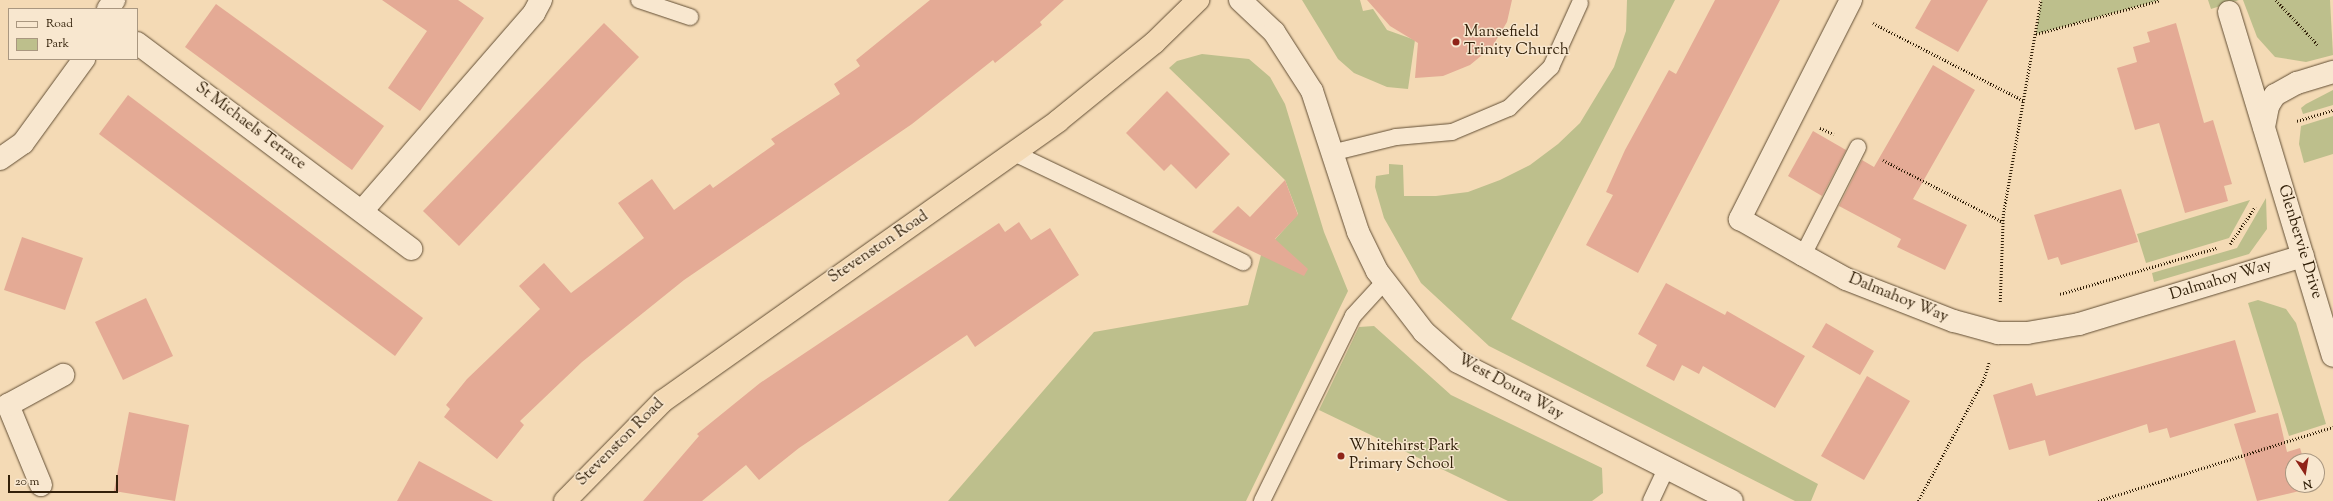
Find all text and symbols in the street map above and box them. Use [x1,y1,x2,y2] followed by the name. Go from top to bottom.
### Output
[8,8,138,60] legend
[46,15,73,33] text: Road
[1464,23,1569,61] place label: Mansefield Trinity Church
[46,35,69,53] text: Park
[1451,37,1461,47] marker: Mansefield Trinity Church
[191,79,309,175] street label: St Michaels Terrace
[2272,183,2326,301] street label: Glenbervie Drive
[825,208,933,288] street label: Stevenston Road
[2168,256,2274,306] street label: Dalmahoy Way
[1845,270,1951,328] street label: Dalmahoy Way
[1454,351,1566,425] street label: West Doura Way
[573,395,669,491] street label: Stevenston Road
[1349,437,1459,475] place label: Whitehirst Park Primary School
[1336,451,1346,461] marker: Whitehirst Park Primary School
[2285,453,2325,493] north arrow
[10,467,120,493] scale bar
[15,473,39,491] text: 20 m
[2301,475,2313,492] text: N

